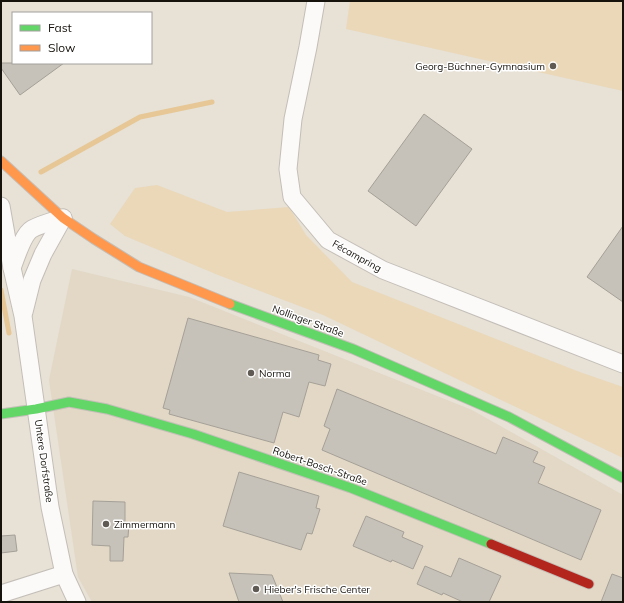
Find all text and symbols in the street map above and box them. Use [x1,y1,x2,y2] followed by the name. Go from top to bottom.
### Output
[12,12,152,64] legend
[48,20,72,35] text: Fast
[48,40,76,55] text: Slow
[415,60,545,73] place label: Georg-Büchner-Gymnasium
[548,61,558,71] marker: Georg-Büchner-Gymnasium
[330,237,384,275] street label: Fécampring
[271,302,345,340] street label: Nollinger Straße
[259,367,291,380] place label: Norma
[246,368,256,378] marker: Norma
[32,419,56,503] street label: Untere Dorfstraße
[271,444,369,488] street label: Robert-Bosch-Straße
[114,518,176,531] place label: Zimmermann
[101,519,111,529] marker: Zimmermann
[264,583,370,596] place label: Hieber's Frische Center
[251,584,261,594] marker: Hieber's Frische Center

